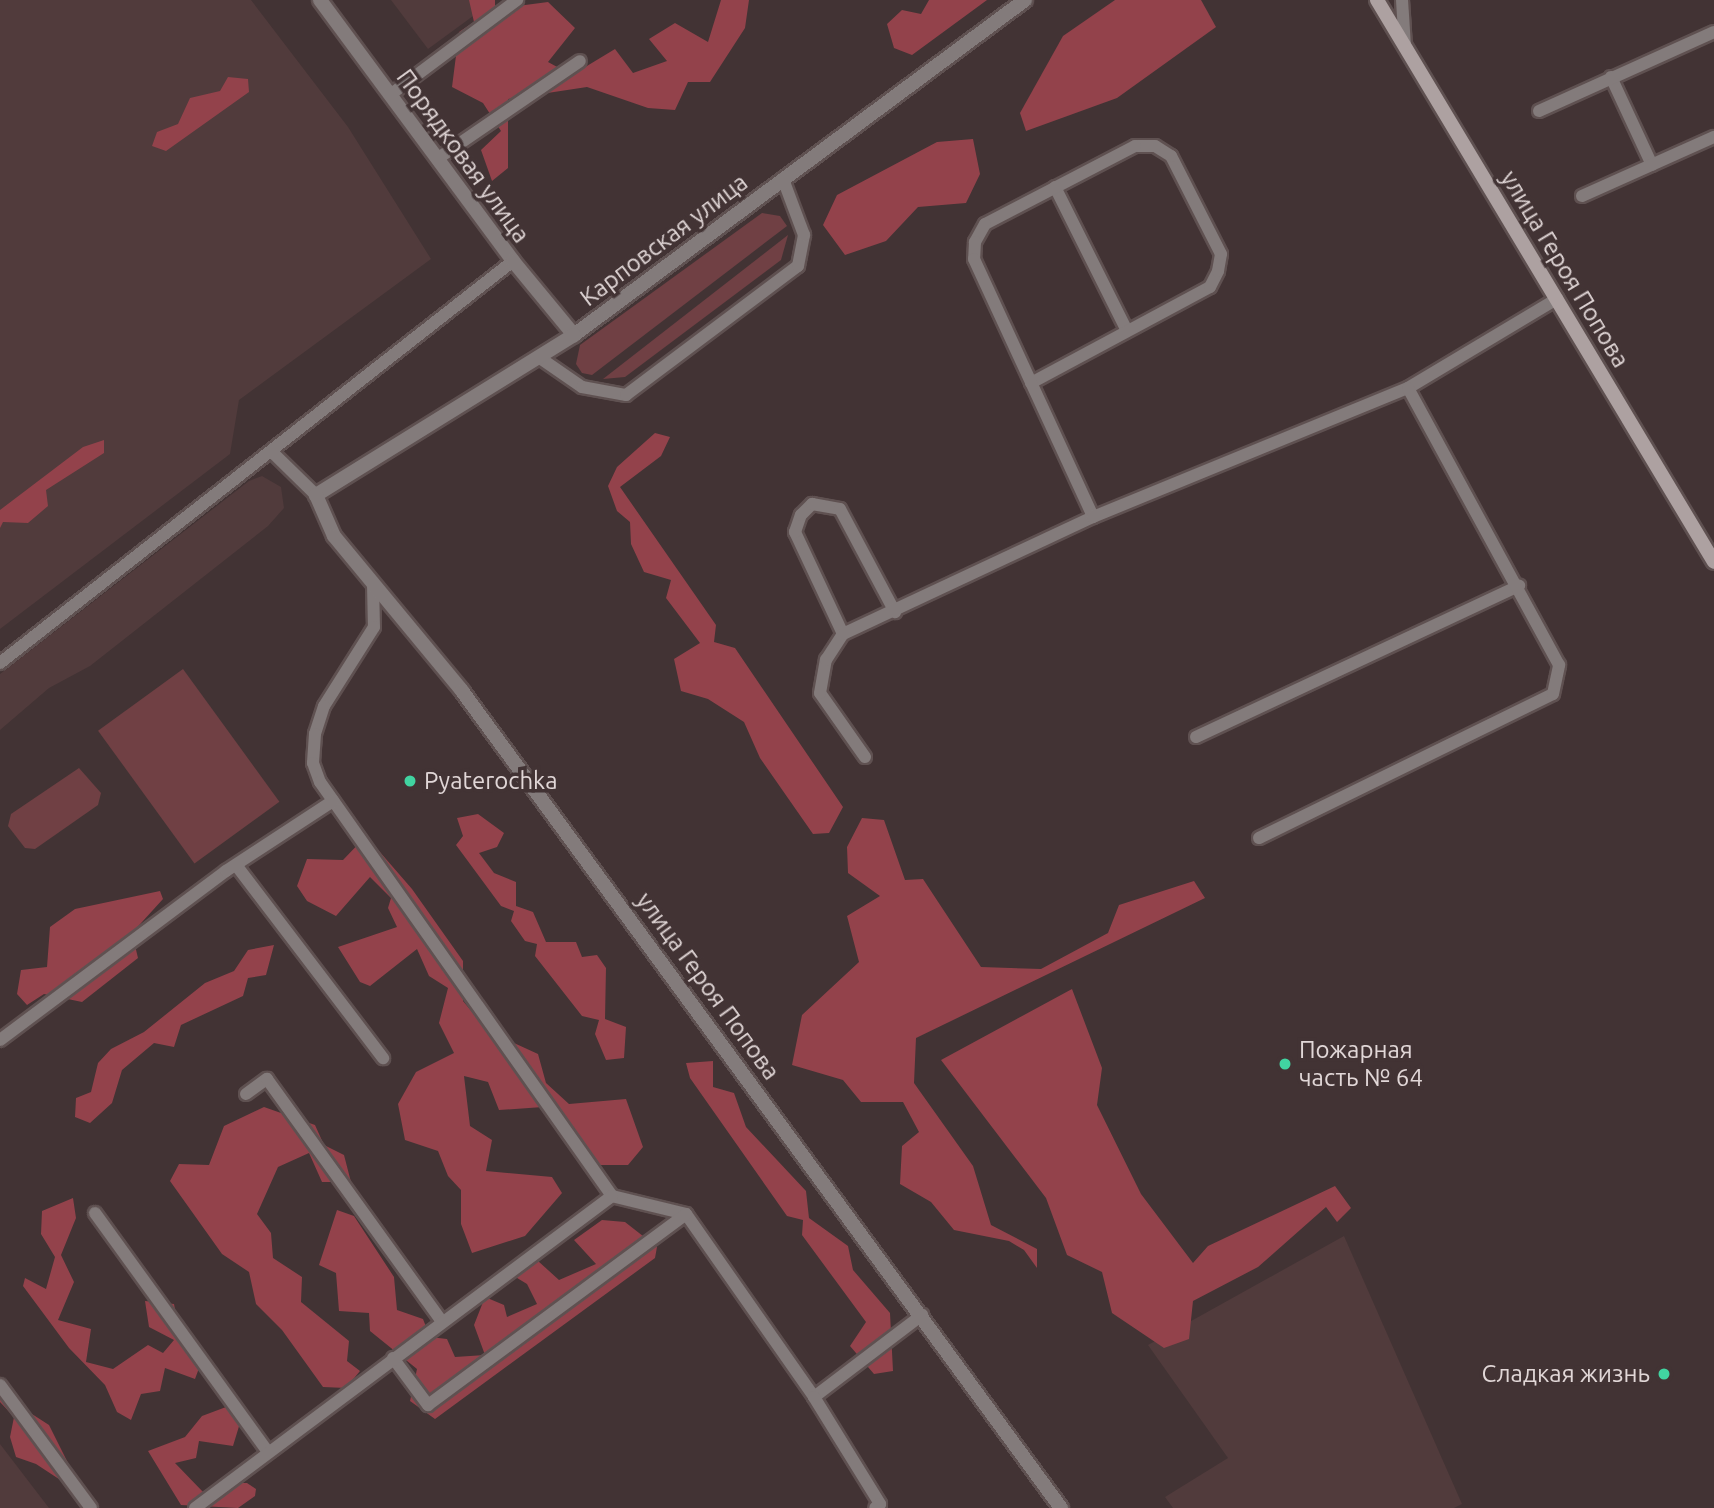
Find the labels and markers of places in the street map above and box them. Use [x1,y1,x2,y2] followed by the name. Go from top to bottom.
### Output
[424,767,558,795] place label: Pyaterochka
[402,773,418,789] marker: Pyaterochka
[1299,1036,1423,1092] place label: Пожарная часть № 64
[1277,1056,1293,1072] marker: Пожарная часть № 64
[1481,1360,1650,1388] place label: Сладкая жизнь
[1656,1366,1672,1382] marker: Сладкая жизнь

